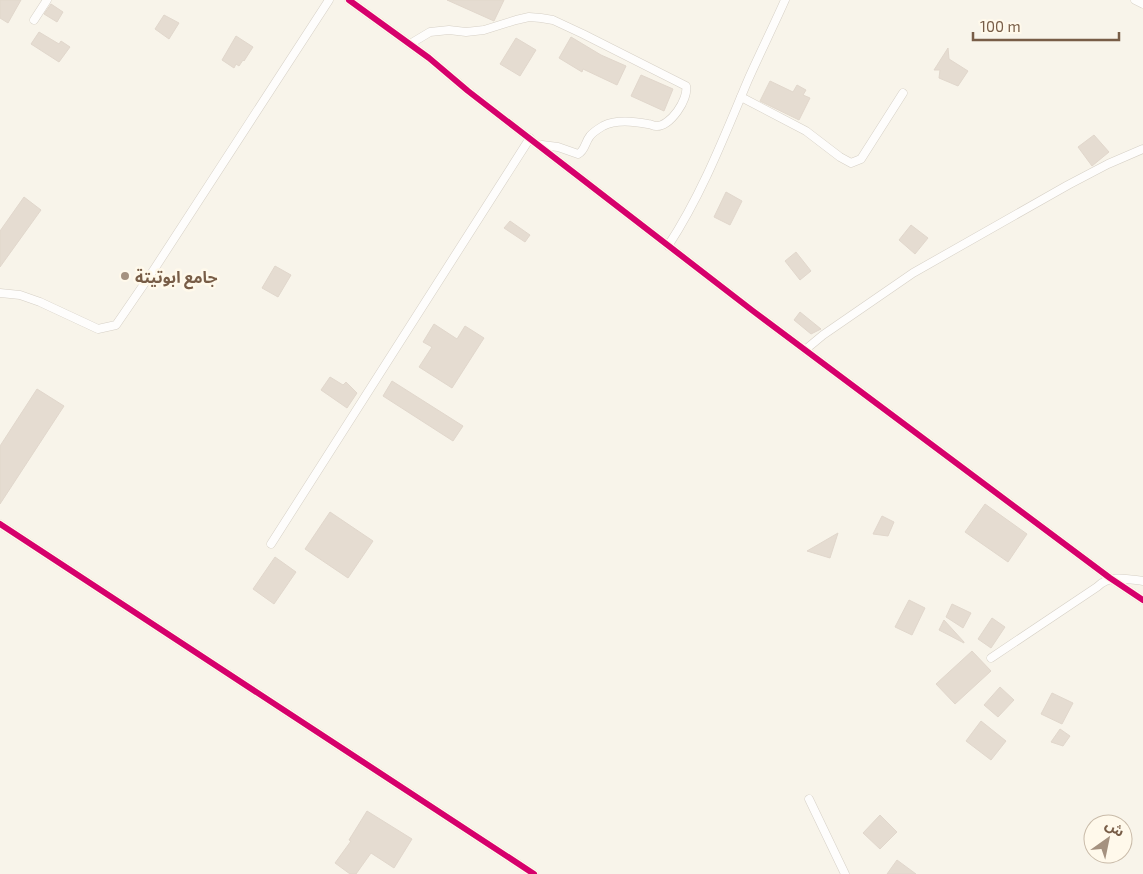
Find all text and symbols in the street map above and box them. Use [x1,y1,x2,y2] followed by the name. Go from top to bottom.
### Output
[973,10,1119,42] scale bar
[980,17,1021,35] text: 100 m
[135,267,218,290] place label: جامع ابوتيتة
[119,270,131,282] marker: جامع ابوتيتة
[1083,814,1133,864] north arrow
[1103,815,1128,840] text: ش

